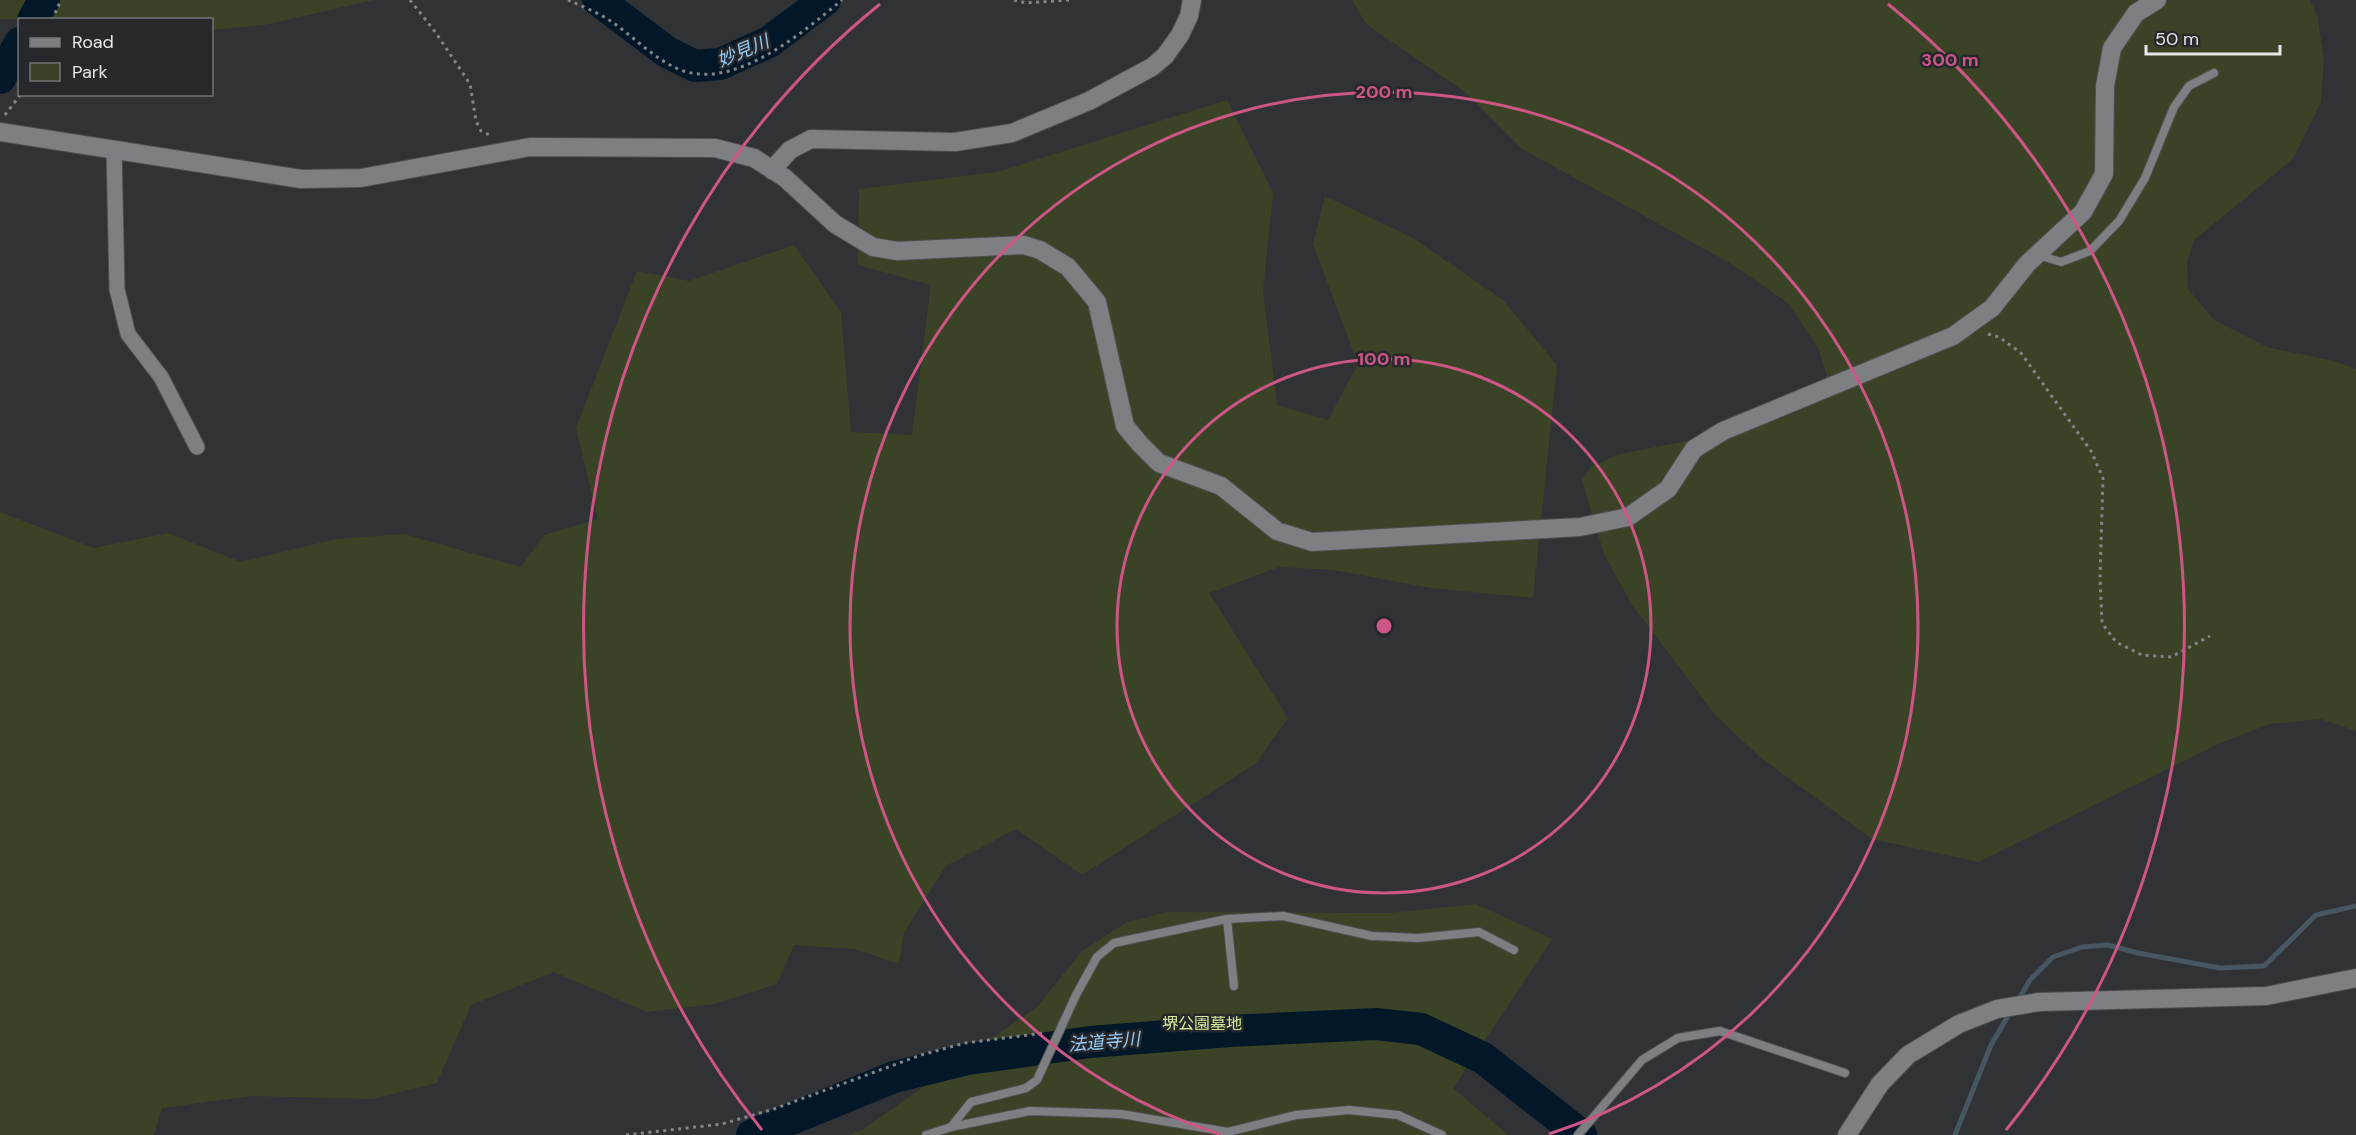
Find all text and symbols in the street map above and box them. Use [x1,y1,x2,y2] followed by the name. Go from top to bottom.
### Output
[18,18,213,96] legend
[2146,18,2280,56] scale bar
[2155,27,2199,51] text: 50 m
[713,29,774,73] water label: 妙見川
[72,30,114,54] text: Road
[1921,48,1979,72] text: 300 m
[72,60,108,84] text: Park
[1356,80,1412,104] text: 200 m
[1357,347,1411,371] text: 100 m
[1374,616,1394,636] centre of rings
[1162,1013,1242,1034] park label: 堺公園墓地
[1067,1027,1143,1057] water label: 法道寺川

